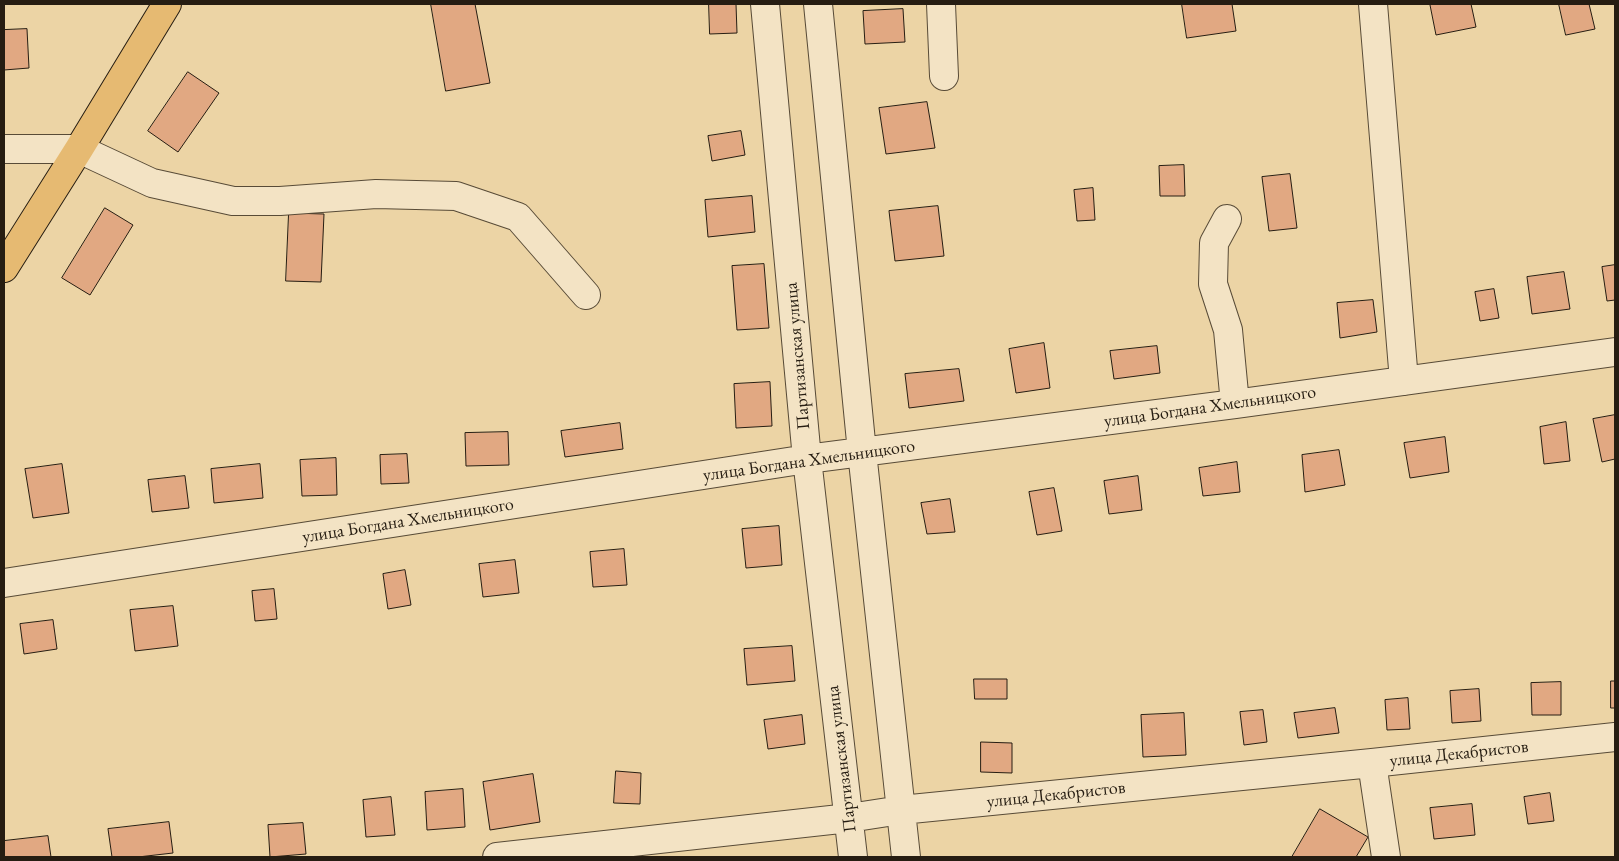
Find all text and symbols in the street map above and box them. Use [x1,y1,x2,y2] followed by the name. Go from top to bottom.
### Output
[781,281,815,431] street label: Партизанская улица
[1103,381,1317,433] street label: улица Богдана Хмельницкого
[702,435,916,487] street label: улица Богдана Хмельницкого
[301,494,515,548] street label: улица Богдана Хмельницкого
[822,684,862,834] street label: Партизанская улица
[1389,736,1529,772] street label: улица Декабристов
[986,777,1126,813] street label: улица Декабристов

